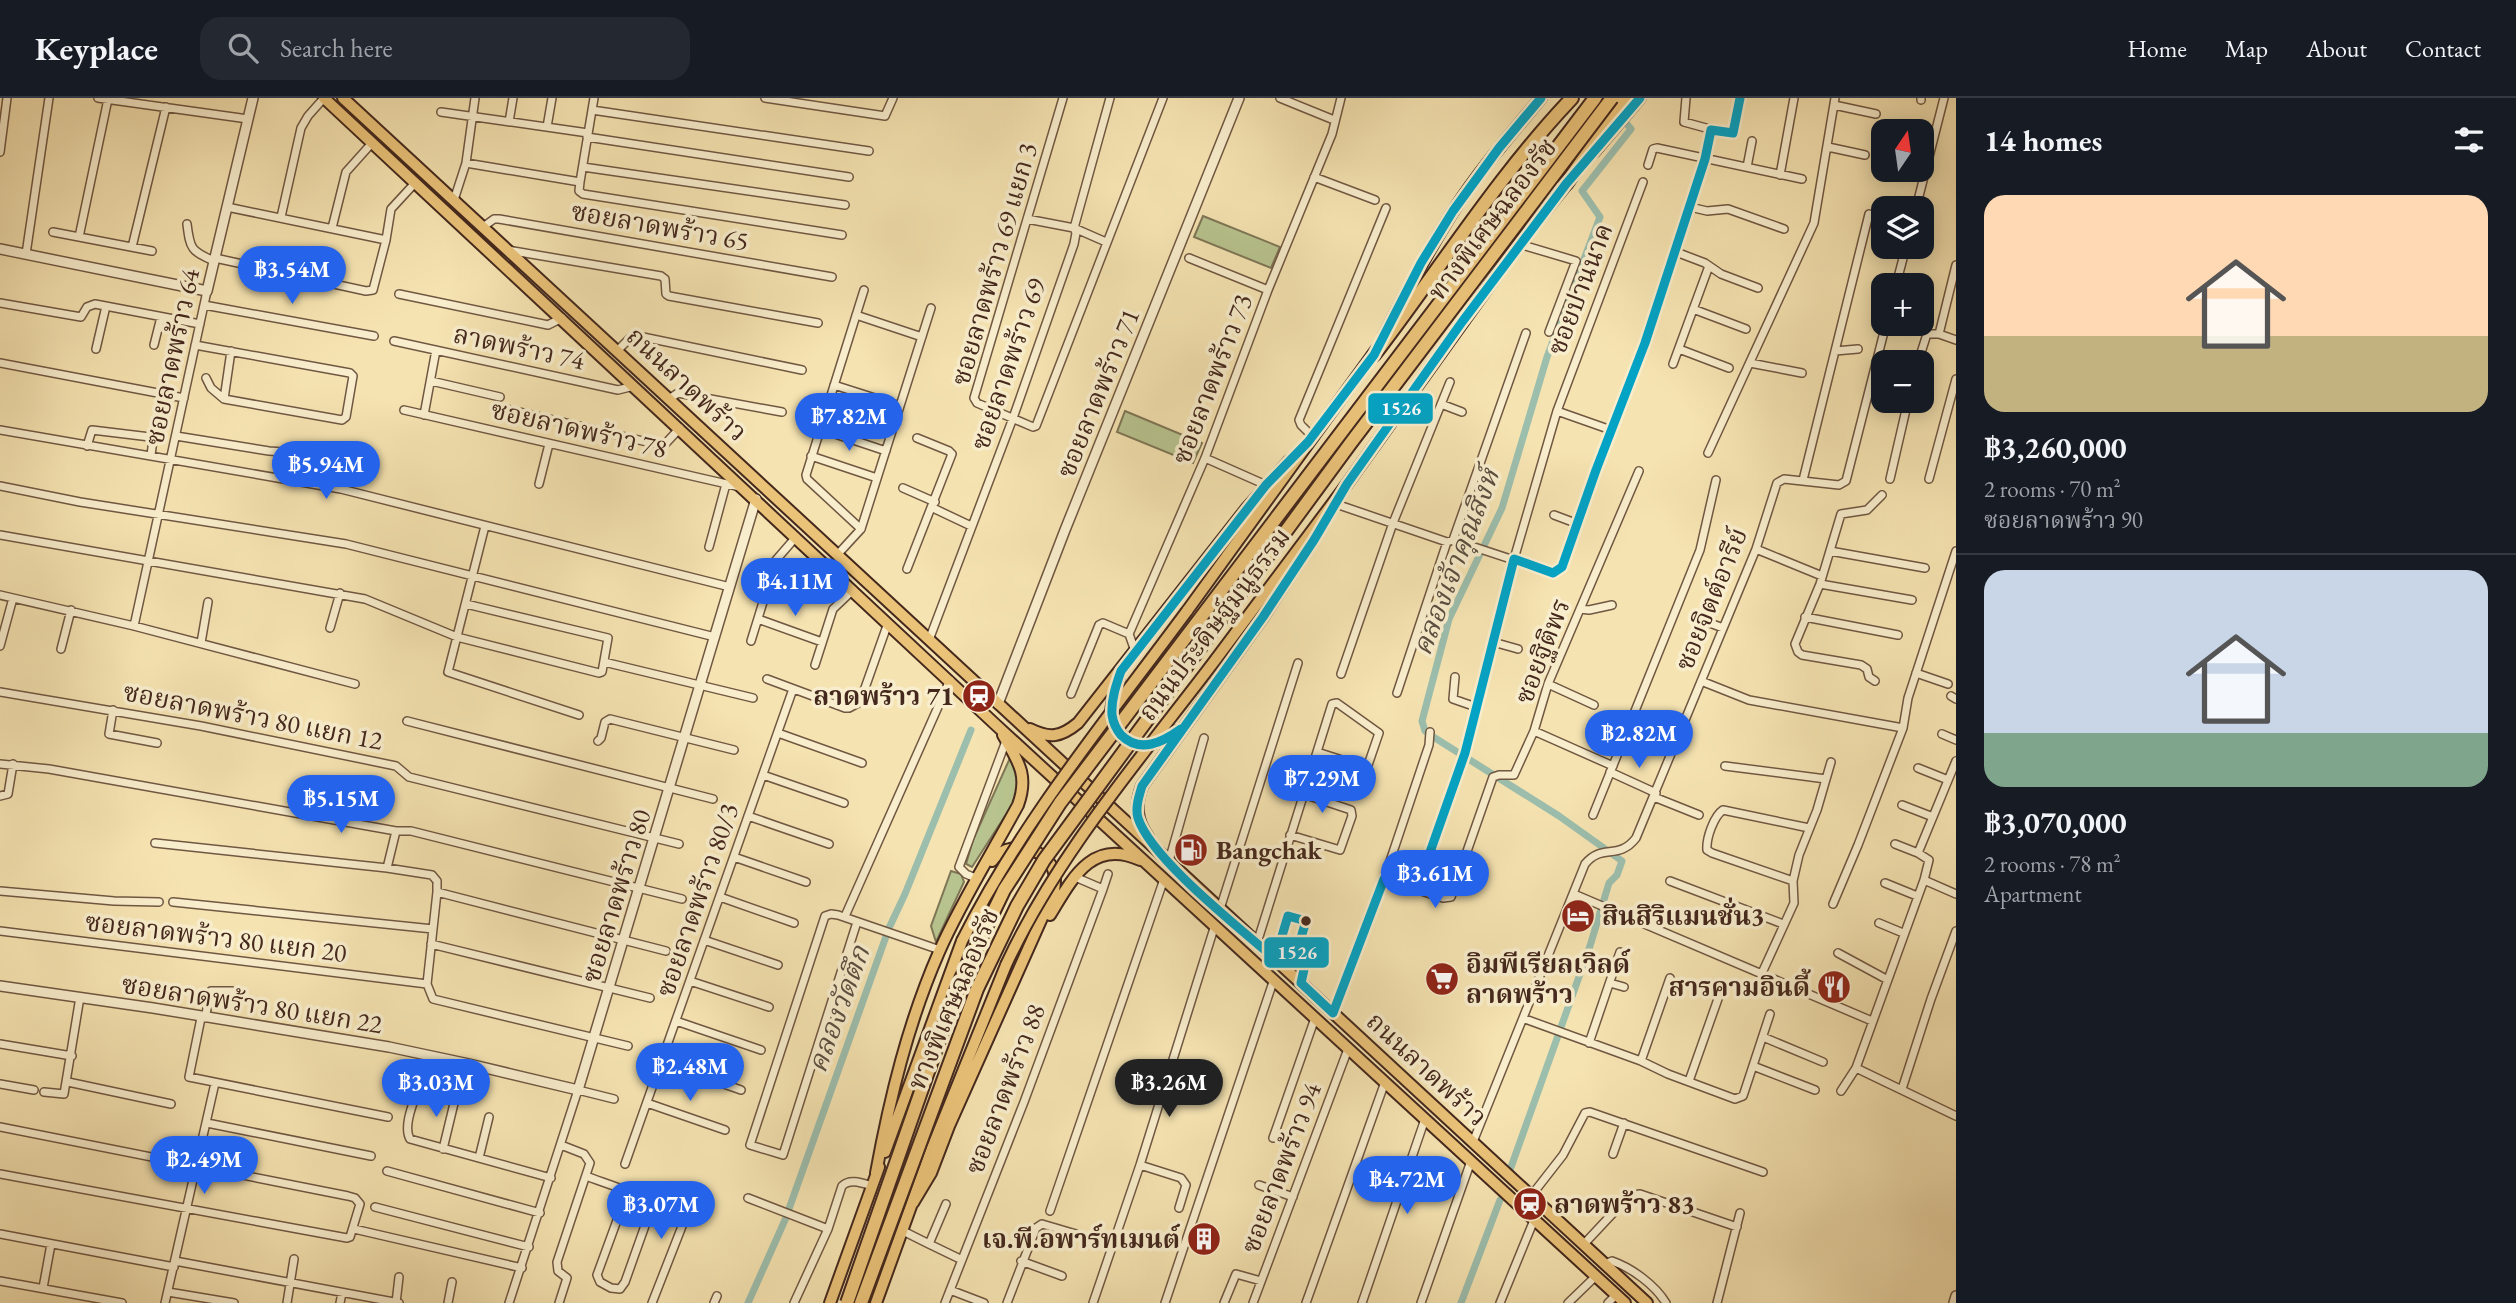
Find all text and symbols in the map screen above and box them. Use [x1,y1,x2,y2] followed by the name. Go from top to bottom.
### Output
[200,17,690,80] search box
[35,27,158,70] text: Keyplace
[224,29,262,67] icon: search
[280,31,393,65] text: Search here
[2127,33,2187,64] text: Home
[2225,33,2268,64] text: Map
[2306,33,2367,64] text: About
[2405,33,2481,64] text: Contact
[1871,119,1934,182] north arrow
[1871,119,1934,413] map controls
[1984,121,2102,160] text: 14 homes
[2450,121,2488,159] icon: filters
[1420,131,1564,307] street label: ทางพิเศษฉลองรัช
[944,139,1044,389] street label: ซอยลาดพร้าว 69 แยก 3
[569,194,751,258] street label: ซอยลาดพร้าว 65
[1871,196,1934,259] button: layers
[1539,218,1621,360] street label: ซอยปานนาค
[2173,241,2299,367] icon: home
[235,246,349,306] pin: ฿3.54M
[254,254,330,284] text: ฿3.54M
[137,265,207,448] street label: ซอยลาดพร้าว 64
[1871,273,1934,336] button: +
[964,274,1052,454] street label: ซอยลาดพร้าว 69
[1164,289,1260,469] street label: ซอยลาดพร้าว 73
[1049,303,1147,483] street label: ซอยลาดพร้าว 71
[450,317,588,378] street label: ลาดพร้าว 74
[619,319,755,449] street label: ถนนลาดพร้าว
[1871,350,1934,413] button: −
[488,392,670,466] street label: ซอยลาดพร้าว 78
[1367,392,1434,425] line badge: 1526
[792,394,906,453] pin: ฿7.82M
[1381,396,1421,421] text: 1526
[811,401,887,431] text: ฿7.82M
[1984,428,2127,467] text: ฿3,260,000
[269,442,383,501] pin: ฿5.94M
[288,449,364,479] text: ฿5.94M
[1403,459,1510,660] water label: คลองเจ้าคุณสิงห์
[1984,474,2121,504] text: 2 rooms · 70 m²
[1984,505,2143,535] text: ซอยลาดพร้าว 90
[1130,520,1299,728] street label: ถนนประดิษฐ์มนูธรรม
[1667,523,1755,675] street label: ซอยจิตต์อารีย์
[738,559,852,618] pin: ฿4.11M
[757,566,833,596] text: ฿4.11M
[1506,594,1578,708] street label: ซอยฐิติพร
[2173,616,2299,742] icon: home
[121,674,386,758] street label: ซอยลาดพร้าว 80 แยก 12
[960,677,998,715] station icon: ลาดพร้าว 71
[813,679,954,713] place label: ลาดพร้าว 71
[1582,710,1696,770] pin: ฿2.82M
[1601,718,1677,748] text: ฿2.82M
[1265,756,1379,815] pin: ฿7.29M
[1284,763,1360,793] text: ฿7.29M
[284,776,398,835] pin: ฿5.15M
[303,783,379,813] text: ฿5.15M
[648,799,746,1001] street label: ซอยลาดพร้าว 80/3
[1984,803,2127,842] text: ฿3,070,000
[574,805,658,987] street label: ซอยลาดพร้าว 80
[1172,831,1210,869] fuel station icon: Bangchak
[1216,833,1323,867] place label: Bangchak
[1984,849,2121,879] text: 2 rooms · 78 m²
[1378,850,1492,910] pin: ฿3.61M
[1397,858,1473,888] text: ฿3.61M
[1984,879,2082,909] text: Apartment
[1559,897,1597,935] hotel icon: สินสิริแมนชั่น3
[1602,897,1765,933] place label: สินสิริแมนชั่น3
[899,903,1007,1095] street label: ทางพิเศษฉลองรัช
[83,904,349,970] street label: ซอยลาดพร้าว 80 แยก 20
[1299,914,1313,928] unlabelled marker
[1263,936,1330,969] line badge: 1526
[798,940,878,1077] water label: คลองวัดตึก
[1277,940,1317,965] text: 1526
[1466,947,1631,1011] place label: อิมพีเรียลเวิลด์ ลาดพร้าว
[1423,960,1461,998] supermarket icon: อิมพีเรียลเวิลด์ ลาดพร้าว
[119,967,385,1041] street label: ซอยลาดพร้าว 80 แยก 22
[1668,968,1812,1004] place label: สารคามอินดี้
[1815,968,1853,1006] restaurant icon: สารคามอินดี้
[957,999,1053,1179] street label: ซอยลาดพร้าว 88
[1359,1004,1495,1134] street label: ถนนลาดพร้าว
[633,1044,747,1103] pin: ฿2.48M
[652,1051,728,1081] text: ฿2.48M
[379,1060,493,1119] pin: ฿3.03M
[1112,1060,1226,1119] pin: ฿3.26M
[398,1067,474,1097] text: ฿3.03M
[1131,1067,1207,1097] text: ฿3.26M
[1233,1078,1329,1258] street label: ซอยลาดพร้าว 94
[147,1136,261,1196] pin: ฿2.49M
[166,1144,242,1174] text: ฿2.49M
[1350,1156,1464,1216] pin: ฿4.72M
[1369,1164,1445,1194] text: ฿4.72M
[604,1182,718,1241] pin: ฿3.07M
[1511,1185,1549,1223] station icon: ลาดพร้าว 83
[1554,1187,1695,1221] place label: ลาดพร้าว 83
[623,1189,699,1219] text: ฿3.07M
[1185,1220,1223,1258] building icon: เจ.พี.อพาร์ทเมนต์
[982,1222,1181,1256] place label: เจ.พี.อพาร์ทเมนต์

